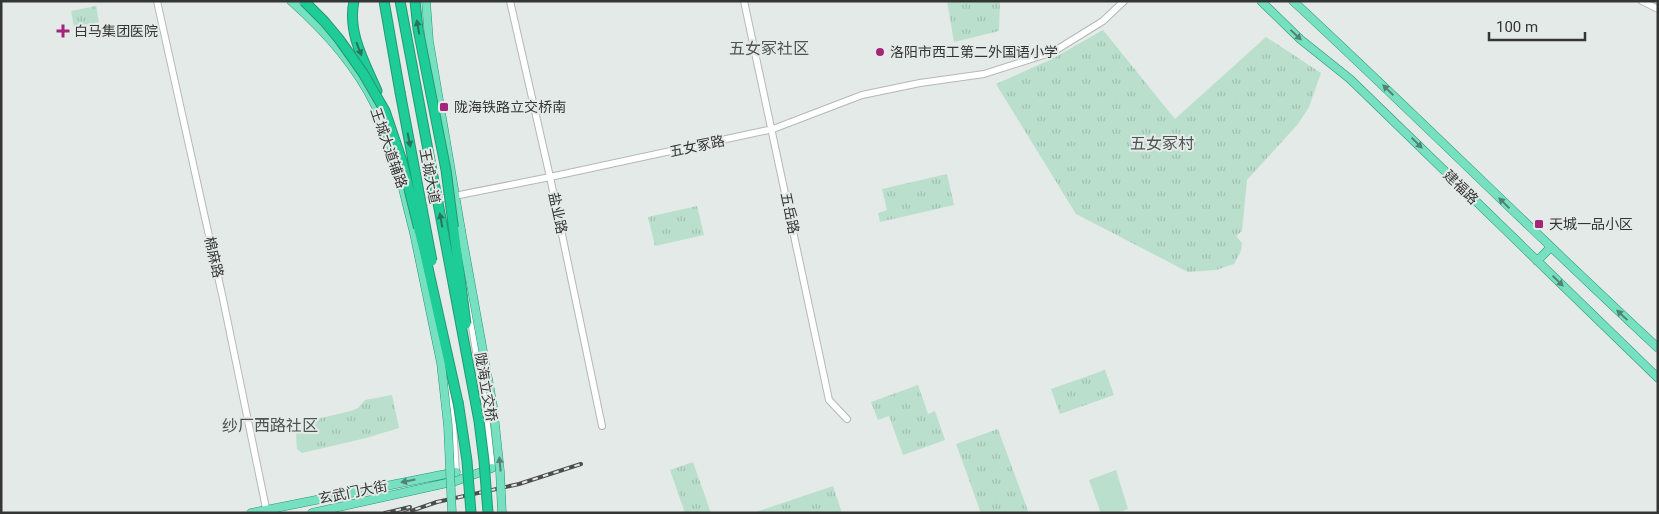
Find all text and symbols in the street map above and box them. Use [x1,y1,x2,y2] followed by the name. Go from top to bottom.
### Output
[1489,10,1585,42] scale bar
[1496,18,1538,36] text: 100 m
[413,19,421,35] one-way arrow
[74,23,158,39] place label: 白马集团医院
[56,24,70,38] marker: 白马集团医院
[1289,29,1301,41] one-way arrow
[729,39,809,58] district label: 五女冢社区
[355,42,363,57] one-way arrow
[890,44,1058,60] place label: 洛阳市西工第二外国语小学
[874,46,886,58] marker: 洛阳市西工第二外国语小学
[1382,84,1394,96] one-way arrow
[454,99,566,115] place label: 陇海铁路立交桥南
[438,101,450,113] marker: 陇海铁路立交桥南
[368,106,410,190] street label: 王城大道辅路
[405,132,413,147] one-way arrow
[668,132,726,160] street label: 五女冢路
[1130,134,1194,153] district label: 五女冢村
[1410,137,1422,149] one-way arrow
[417,147,443,205] street label: 王城大道
[1440,167,1482,207] street label: 建福路
[546,191,570,235] street label: 盐业路
[778,191,802,235] street label: 五岳路
[1499,197,1511,209] one-way arrow
[436,212,444,228] one-way arrow
[1549,216,1633,232] place label: 天城一品小区
[1533,218,1545,230] marker: 天城一品小区
[201,235,227,279] street label: 棉麻路
[1552,275,1564,287] one-way arrow
[1617,309,1629,321] one-way arrow
[472,351,500,423] street label: 陇海立交桥
[222,416,318,435] district label: 纱厂西路社区
[495,456,503,472] one-way arrow
[317,477,389,507] street label: 玄武门大街
[401,477,416,485] one-way arrow

